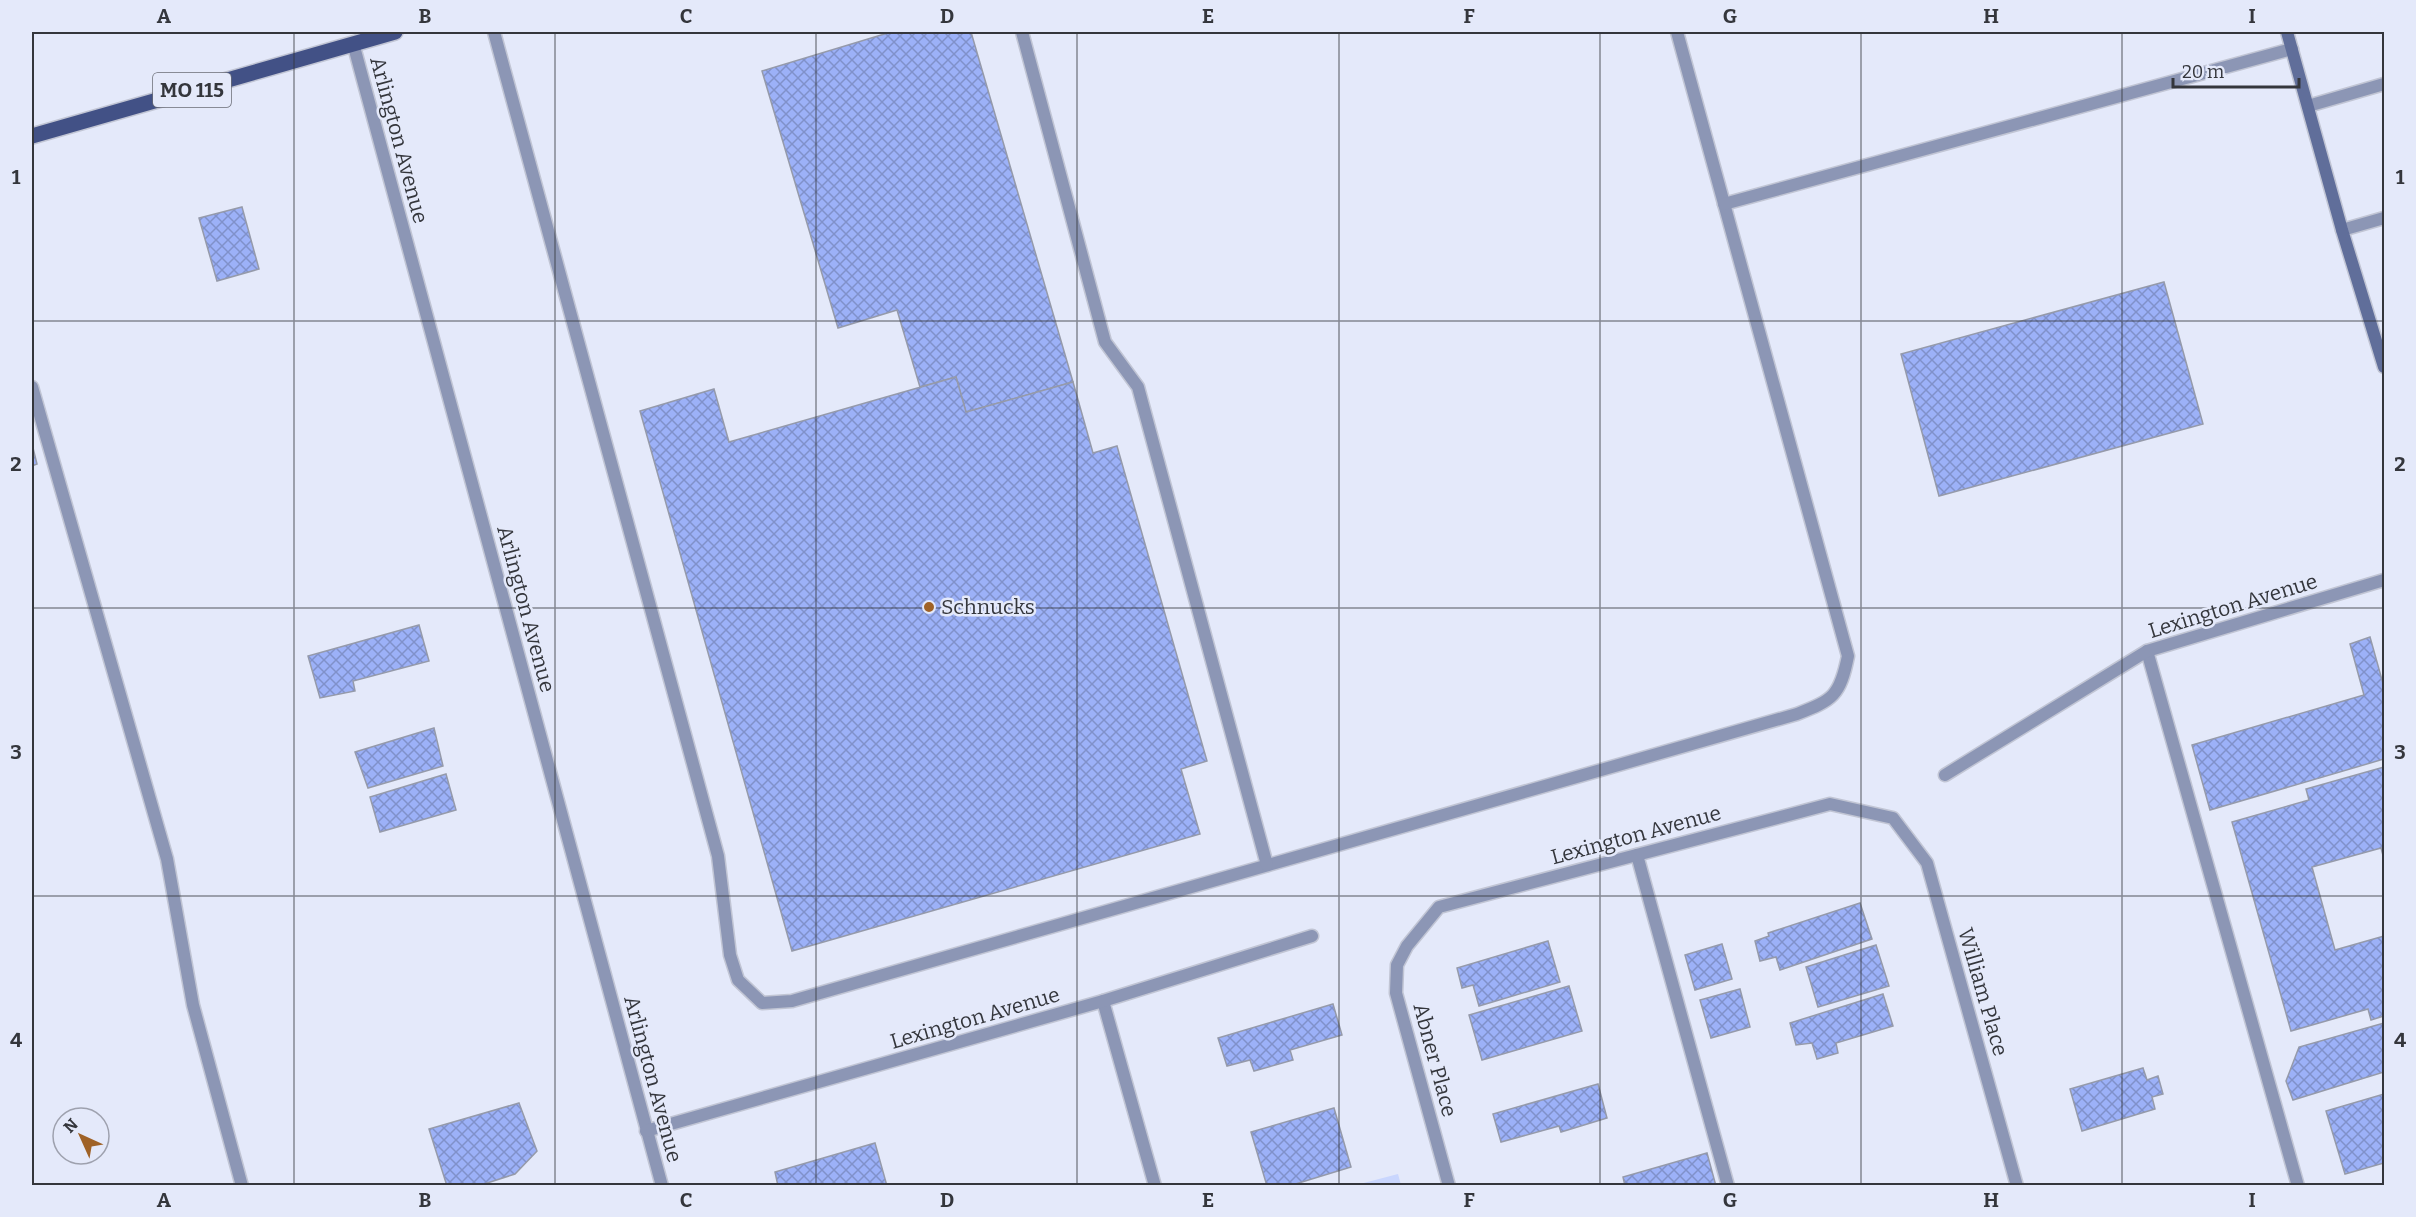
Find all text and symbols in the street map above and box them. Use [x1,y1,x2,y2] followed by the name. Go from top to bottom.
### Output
[157,4,172,28] text: A
[419,4,432,28] text: B
[680,4,692,28] text: C
[940,4,954,28] text: D
[1202,4,1214,28] text: E
[1463,4,1475,28] text: F
[1723,4,1737,28] text: G
[1983,4,1999,28] text: H
[2248,4,2256,28] text: I
[2173,51,2299,89] scale bar
[364,54,434,226] street label: Arlington Avenue
[2182,61,2224,83] text: 20 m
[153,73,231,107] road number: MO 115
[12,165,21,189] text: 1
[2396,165,2405,189] text: 1
[10,452,22,476] text: 2
[2394,452,2406,476] text: 2
[491,523,561,695] street label: Arlington Avenue
[2145,568,2321,644] street label: Lexington Avenue
[941,594,1035,620] place label: Schnucks
[922,600,936,614] marker: Schnucks
[10,740,22,764] text: 3
[2394,740,2406,764] text: 3
[1548,800,1724,870] street label: Lexington Avenue
[1952,925,2014,1059] street label: William Place
[887,981,1063,1055] street label: Lexington Avenue
[618,993,688,1165] street label: Arlington Avenue
[1407,1000,1463,1120] street label: Abner Place
[10,1028,22,1052] text: 4
[2394,1028,2406,1052] text: 4
[51,1106,111,1166] north arrow
[60,1115,82,1137] text: N
[157,1188,172,1212] text: A
[419,1188,432,1212] text: B
[680,1188,692,1212] text: C
[940,1188,954,1212] text: D
[1202,1188,1214,1212] text: E
[1463,1188,1475,1212] text: F
[1723,1188,1737,1212] text: G
[1983,1188,1999,1212] text: H
[2248,1188,2256,1212] text: I

